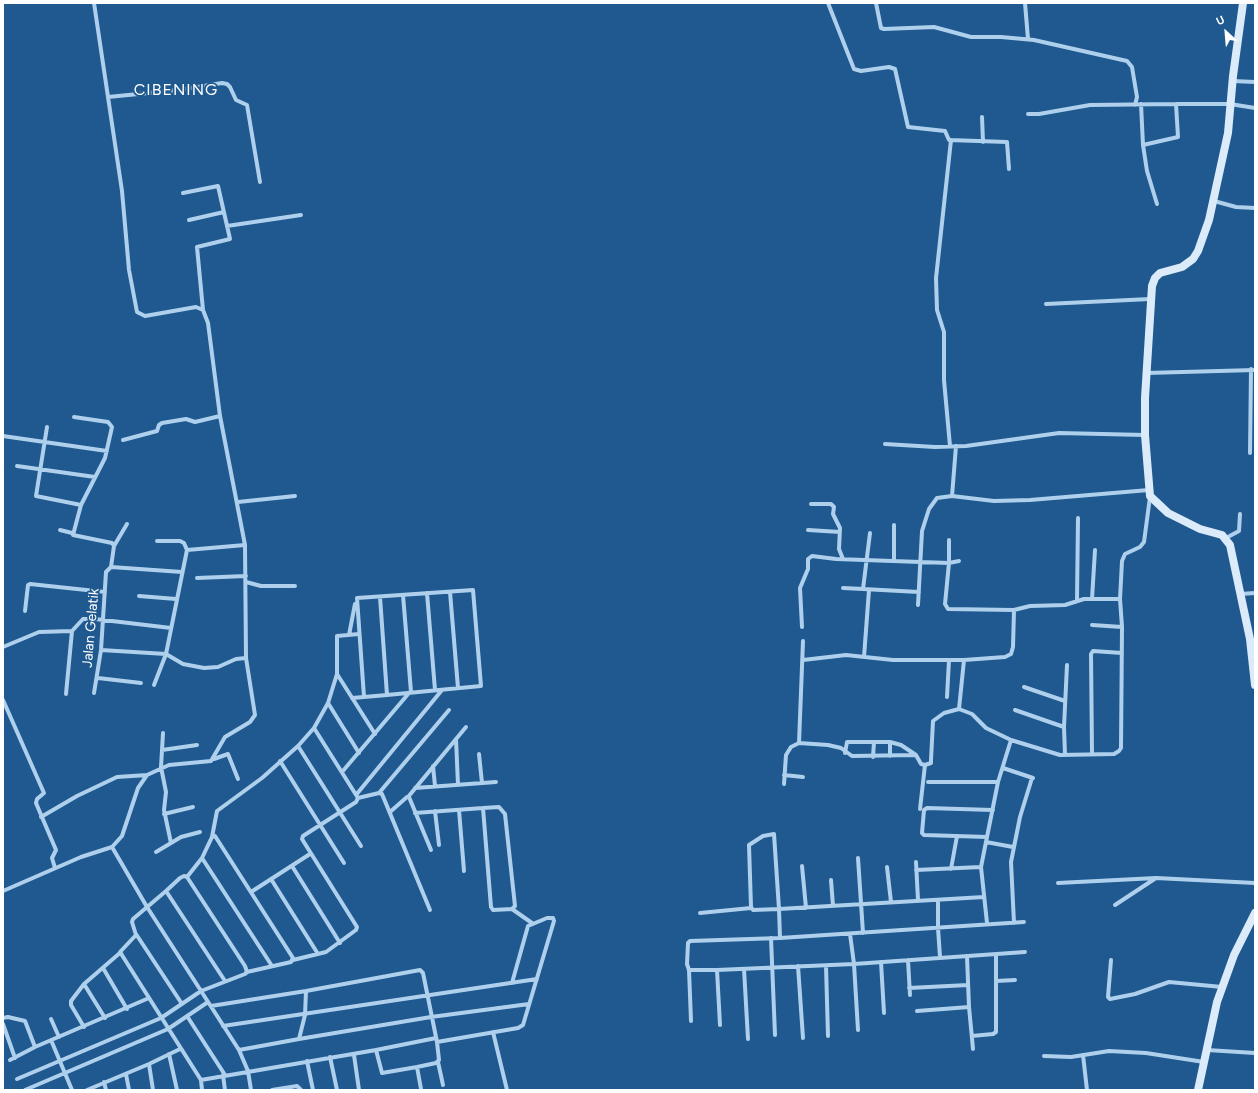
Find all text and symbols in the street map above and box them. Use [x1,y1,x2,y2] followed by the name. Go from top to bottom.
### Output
[1206,12,1246,52] north arrow
[1214,13,1227,28] text: U
[134,80,218,100] district label: CIBENING
[79,588,103,668] street label: Jalan Gelatik

